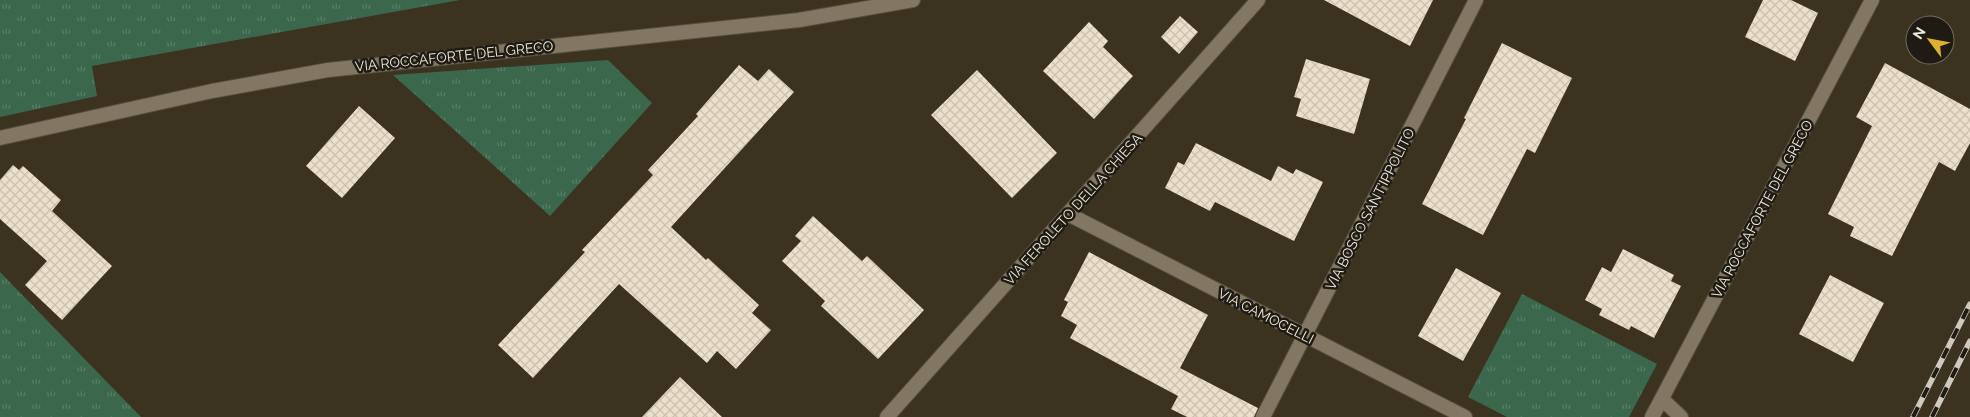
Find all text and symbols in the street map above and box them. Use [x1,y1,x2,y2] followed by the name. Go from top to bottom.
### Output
[1905,15,1955,65] north arrow
[1909,24,1929,42] text: N
[354,38,554,74] street label: VIA ROCCAFORTE DEL GRECO
[1708,117,1816,301] street label: VIA ROCCAFORTE DEL GRECO
[1322,126,1418,292] street label: VIA BOSCO SANT'IPPOLITO
[1001,130,1146,288] street label: VIA FEROLETO DELLA CHIESA
[1215,285,1317,347] street label: VIA CAMOCELLI

